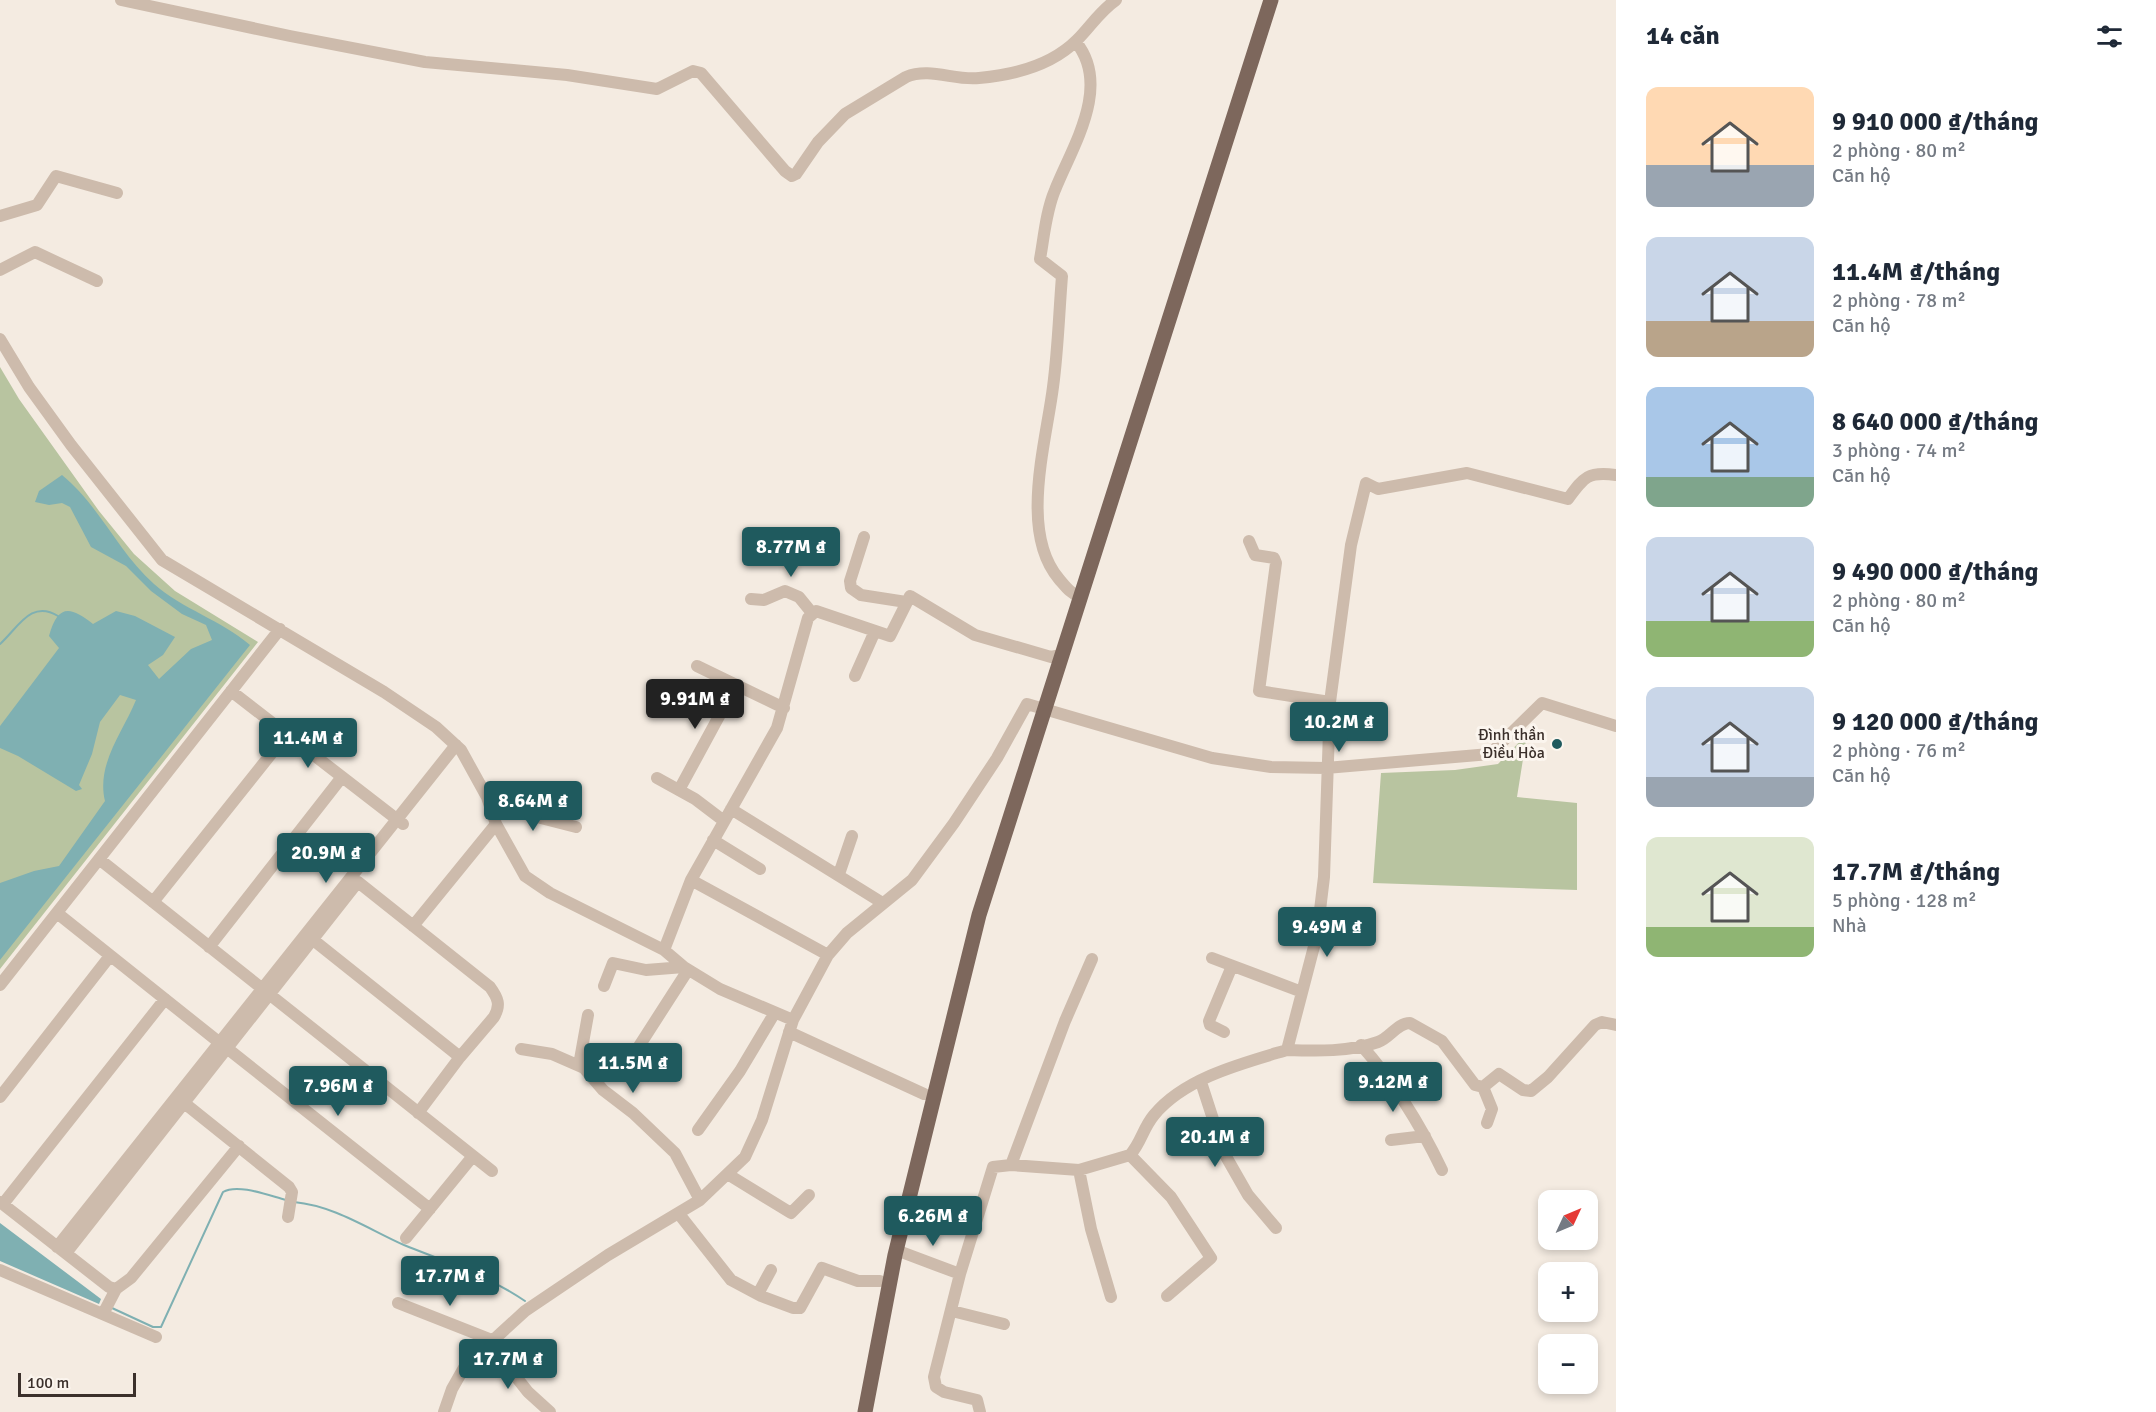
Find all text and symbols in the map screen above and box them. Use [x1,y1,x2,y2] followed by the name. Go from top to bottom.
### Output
[1646,20,1720,52] text: 14 căn
[2093,20,2126,53] icon: filters
[1832,106,2039,138] text: 9 910 000 ₫/tháng
[1694,111,1766,183] icon: home
[1832,138,1966,163] text: 2 phòng · 80 m²
[1832,163,1891,188] text: Căn hộ
[1832,256,2000,288] text: 11.4M ₫/tháng
[1694,261,1766,333] icon: home
[1832,288,1966,313] text: 2 phòng · 78 m²
[1832,313,1891,338] text: Căn hộ
[1832,406,2039,438] text: 8 640 000 ₫/tháng
[1694,411,1766,483] icon: home
[1832,438,1966,463] text: 3 phòng · 74 m²
[1832,463,1891,488] text: Căn hộ
[736,527,846,578] pin: 8.77M ₫
[756,534,826,559] text: 8.77M ₫
[1832,556,2039,588] text: 9 490 000 ₫/tháng
[1694,561,1766,633] icon: home
[1832,588,1966,613] text: 2 phòng · 80 m²
[1832,613,1891,638] text: Căn hộ
[640,679,750,730] pin: 9.91M ₫
[660,686,730,711] text: 9.91M ₫
[1284,702,1394,753] pin: 10.2M ₫
[1832,706,2039,738] text: 9 120 000 ₫/tháng
[1304,709,1374,734] text: 10.2M ₫
[1694,711,1766,783] icon: home
[253,718,363,769] pin: 11.4M ₫
[273,725,343,750] text: 11.4M ₫
[1478,725,1545,763] place label: Đình thần Điều Hòa
[1550,737,1564,751] marker: Đình thần Điều Hòa
[1832,738,1966,763] text: 2 phòng · 76 m²
[1832,763,1891,788] text: Căn hộ
[478,781,588,832] pin: 8.64M ₫
[498,788,568,813] text: 8.64M ₫
[271,833,381,884] pin: 20.9M ₫
[291,840,361,865] text: 20.9M ₫
[1832,856,2000,888] text: 17.7M ₫/tháng
[1694,861,1766,933] icon: home
[1832,888,1977,913] text: 5 phòng · 128 m²
[1272,907,1382,958] pin: 9.49M ₫
[1832,913,1867,938] text: Nhà
[1292,914,1362,939] text: 9.49M ₫
[578,1043,688,1094] pin: 11.5M ₫
[598,1050,668,1075] text: 11.5M ₫
[1338,1062,1448,1113] pin: 9.12M ₫
[283,1066,393,1117] pin: 7.96M ₫
[1358,1069,1428,1094] text: 9.12M ₫
[303,1073,373,1098] text: 7.96M ₫
[1160,1117,1270,1168] pin: 20.1M ₫
[1180,1124,1250,1149] text: 20.1M ₫
[1538,1190,1598,1250] north arrow
[1538,1190,1598,1394] map controls
[878,1196,988,1247] pin: 6.26M ₫
[898,1203,968,1228] text: 6.26M ₫
[395,1256,505,1307] pin: 17.7M ₫
[1538,1262,1598,1322] button: +
[415,1263,485,1288] text: 17.7M ₫
[1538,1334,1598,1394] button: −
[453,1339,563,1390] pin: 17.7M ₫
[473,1346,543,1371] text: 17.7M ₫
[18,1370,136,1398] scale bar
[27,1373,69,1393] text: 100 m

